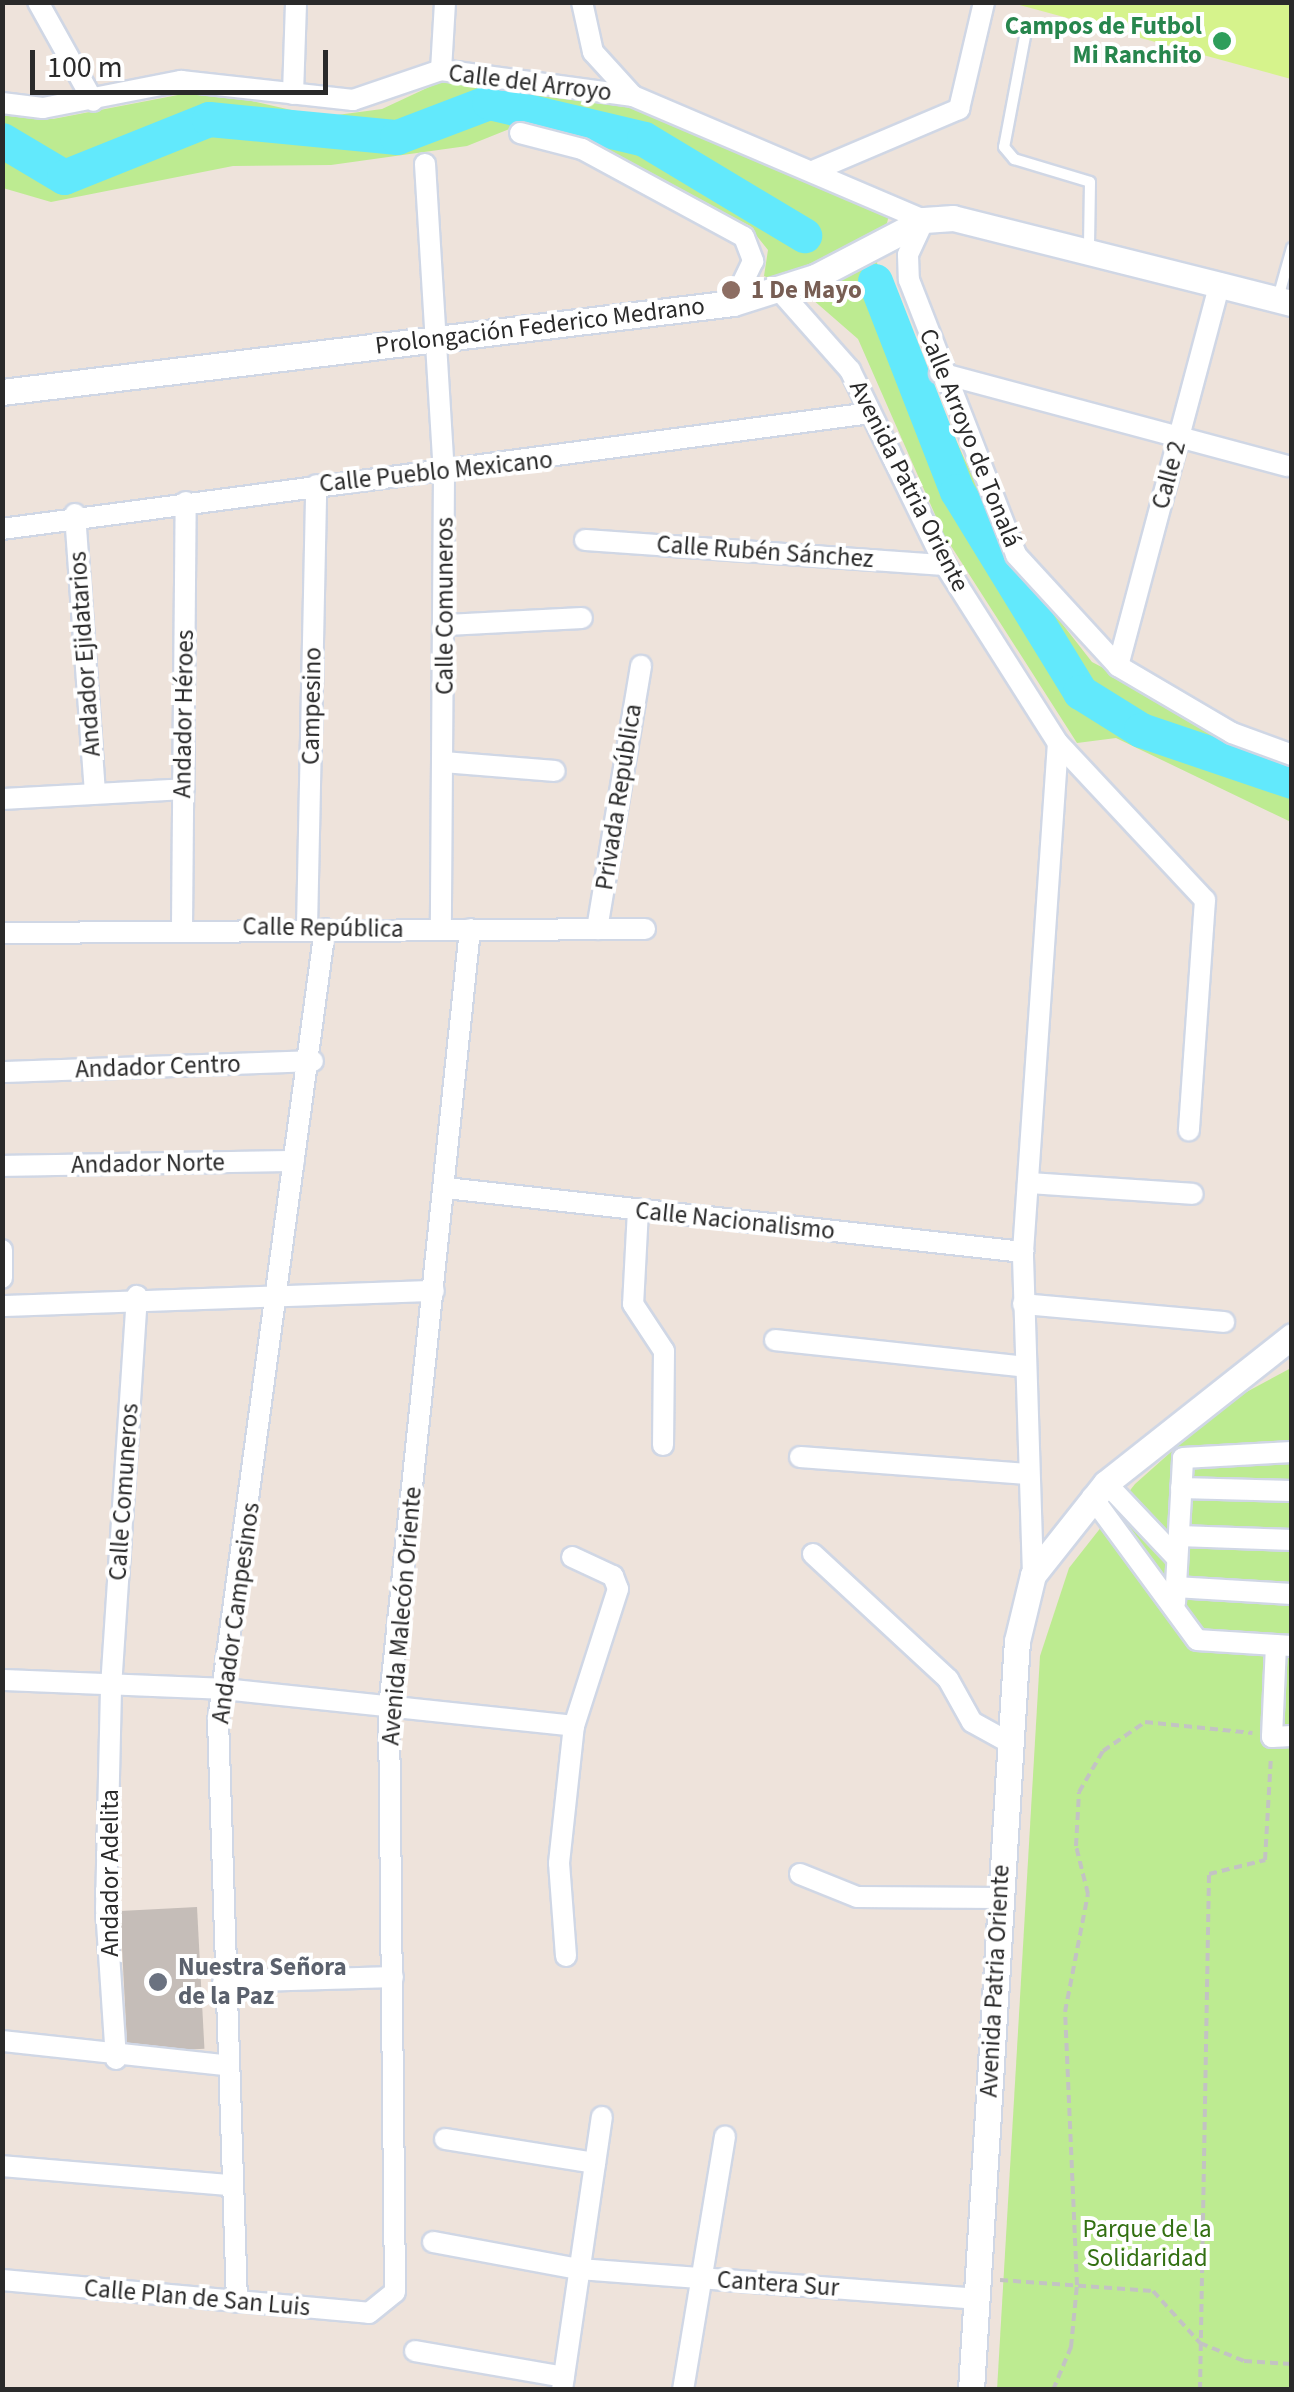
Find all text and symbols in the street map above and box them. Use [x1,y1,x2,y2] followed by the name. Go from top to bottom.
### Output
[1005,12,1202,71] place label: Campos de Futbol Mi Ranchito
[35,30,332,92] scale bar
[1211,30,1233,52] marker: Campos de Futbol Mi Ranchito
[47,46,123,89] text: 100 m
[447,58,613,108] street label: Calle del Arroyo
[751,275,862,305] place label: 1 De Mayo
[720,279,742,301] marker: 1 De Mayo
[374,291,706,361] street label: Prolongación Federico Medrano
[912,324,1028,552] street label: Calle Arroyo de Tonalá
[843,375,975,597] street label: Avenida Patria Oriente
[1146,438,1192,512] street label: Calle 2
[318,445,554,499] street label: Calle Pueblo Mexicano
[430,517,460,695] street label: Calle Comuneros
[656,529,874,575] street label: Calle Rubén Sánchez
[63,550,107,758] street label: Andador Ejidatarios
[168,630,200,798] street label: Andador Héroes
[296,647,328,765] street label: Campesino
[589,702,649,892] street label: Privada República
[242,912,404,944] street label: Calle República
[75,1049,241,1085] street label: Andador Centro
[71,1148,225,1180] street label: Andador Norte
[634,1196,836,1246] street label: Calle Nacionalismo
[103,1402,145,1582] street label: Calle Comuneros
[376,1486,428,1746] street label: Avenida Malecón Oriente
[206,1501,266,1725] street label: Andador Campesinos
[95,1789,125,1957] street label: Andador Adelita
[974,1864,1016,2098] street label: Avenida Patria Oriente
[178,1953,347,2012] place label: Nuestra Señora de la Paz
[147,1971,169,1993] marker: Nuestra Señora de la Paz
[1082,2215,1212,2274] park label: Parque de la Solidaridad
[716,2265,840,2303] street label: Cantera Sur
[83,2273,311,2323] street label: Calle Plan de San Luis

